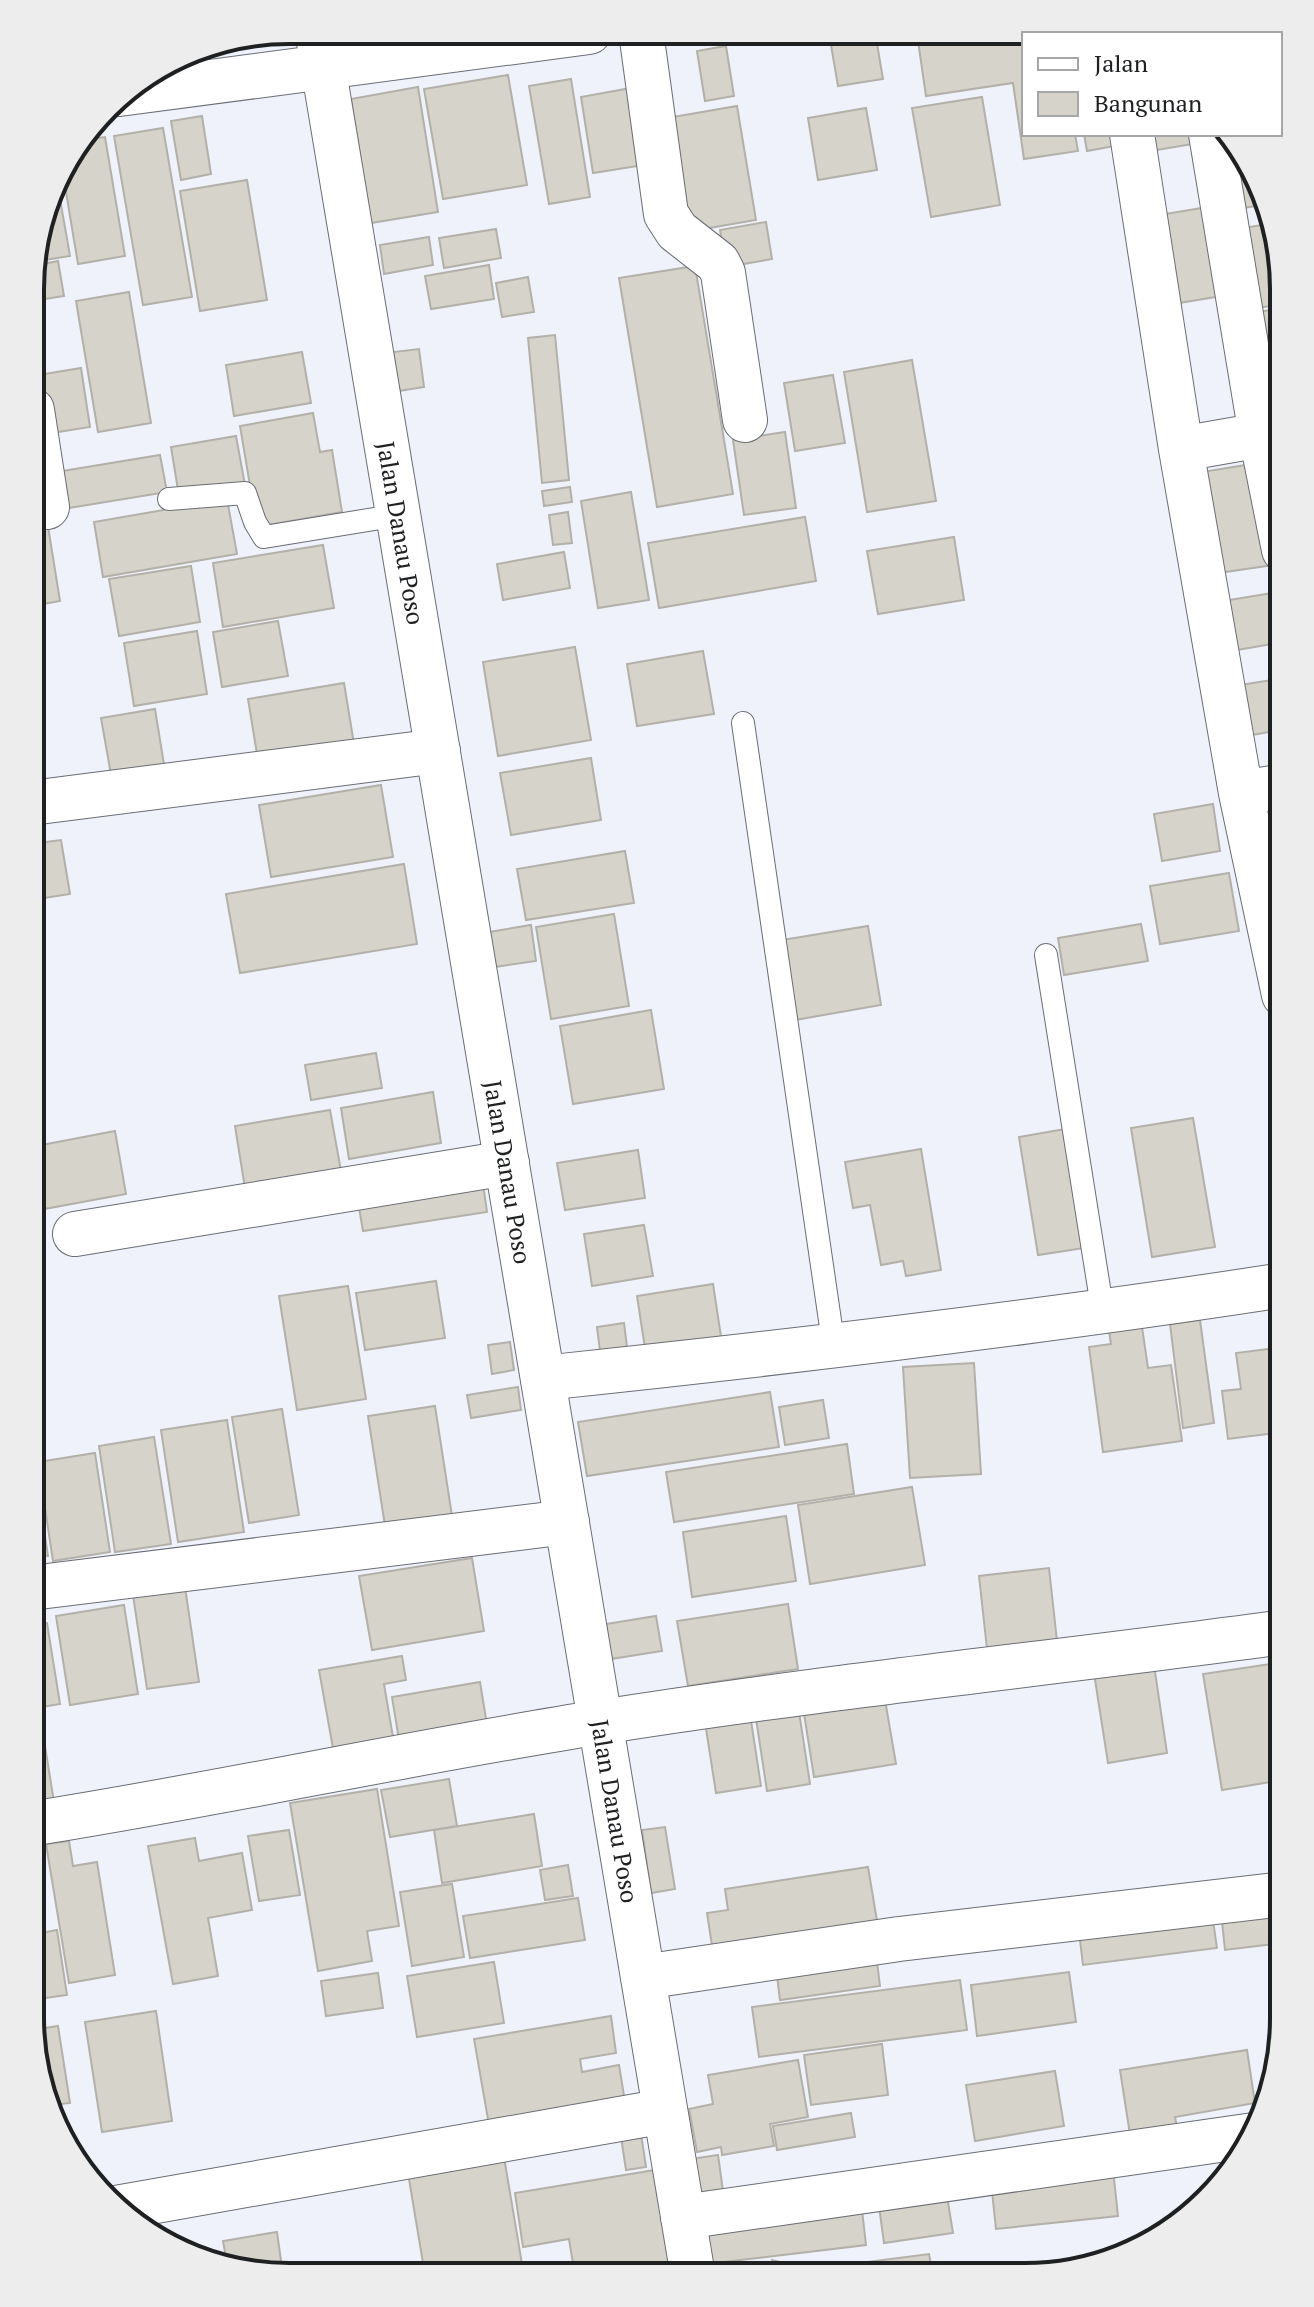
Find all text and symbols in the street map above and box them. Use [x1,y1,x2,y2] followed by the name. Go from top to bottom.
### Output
[1022,32,1282,136] legend
[1094,47,1148,79] text: Jalan
[1094,87,1202,119] text: Bangunan
[370,439,432,627] street label: Jalan Danau Poso
[477,1078,539,1266] street label: Jalan Danau Poso
[584,1717,646,1905] street label: Jalan Danau Poso

